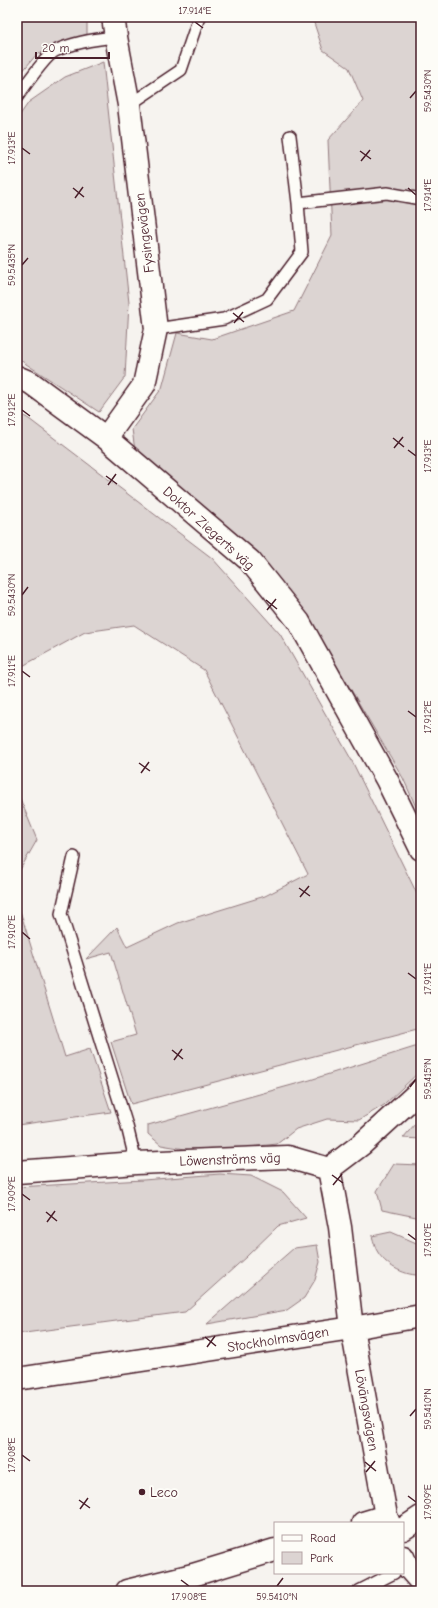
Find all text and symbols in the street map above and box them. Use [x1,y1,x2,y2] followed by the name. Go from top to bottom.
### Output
[179,5,211,17] text: 17.914°E
[36,34,109,60] scale bar
[42,41,70,55] text: 20 m
[422,70,434,112] text: 59.5430°N
[6,131,18,165] text: 17.913°E
[422,179,434,211] text: 17.914°E
[131,192,158,274] street label: Fysingevägen
[6,244,18,286] text: 59.5435°N
[6,393,18,427] text: 17.912°E
[422,439,434,473] text: 17.913°E
[159,483,258,574] street label: Doktor Ziegerts väg
[6,574,18,616] text: 59.5430°N
[6,655,18,687] text: 17.911°E
[422,700,434,734] text: 17.912°E
[6,915,18,949] text: 17.910°E
[422,963,434,995] text: 17.911°E
[422,1059,434,1099] text: 59.5415°N
[179,1149,281,1170] street label: Löwenströms väg
[6,1176,18,1212] text: 17.909°E
[422,1223,434,1257] text: 17.910°E
[226,1323,330,1356] street label: Stockholmsvägen
[351,1368,382,1452] street label: Lövängsvägen
[422,1388,434,1430] text: 59.5410°N
[6,1437,18,1473] text: 17.908°E
[150,1484,178,1501] place label: Leco
[422,1484,434,1520] text: 17.909°E
[137,1487,147,1497] marker: Leco
[274,1522,404,1574] legend
[310,1531,336,1545] text: Road
[310,1551,333,1565] text: Park
[171,1591,207,1603] text: 17.908°E
[256,1591,298,1603] text: 59.5410°N

